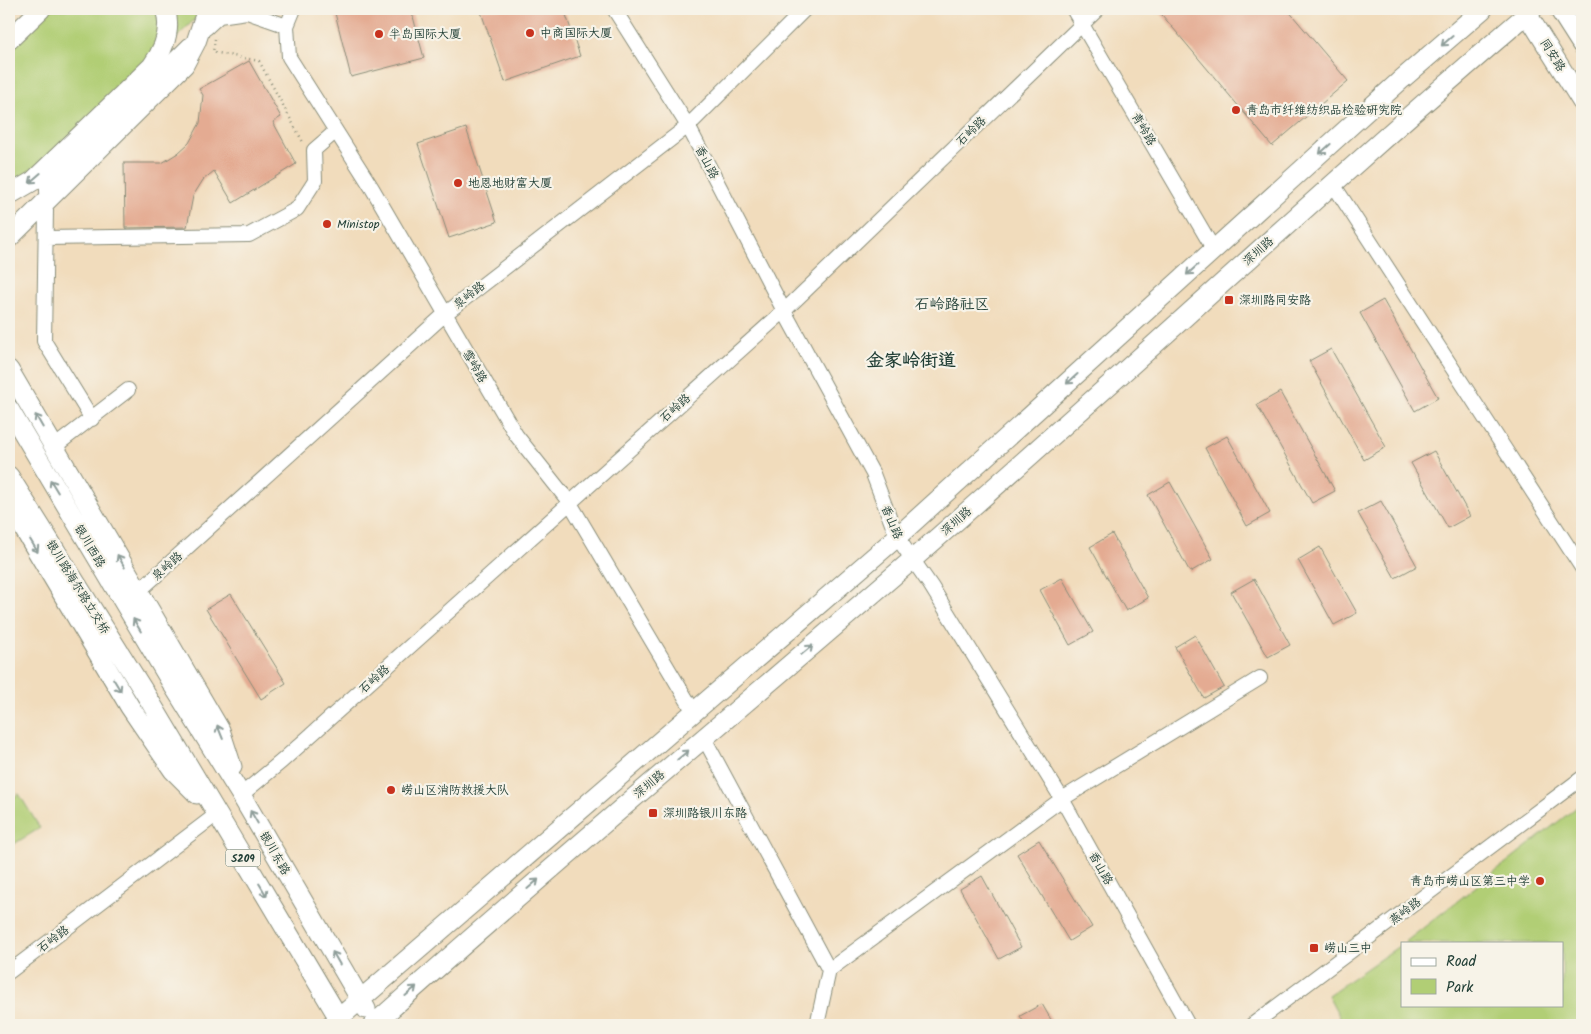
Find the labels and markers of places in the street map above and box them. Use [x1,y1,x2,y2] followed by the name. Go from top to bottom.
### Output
[540,24,612,43] place label: 中商国际大厦
[389,25,461,44] place label: 半岛国际大厦
[524,27,536,39] marker: 中商国际大厦
[373,28,385,40] marker: 半岛国际大厦
[1246,101,1402,120] place label: 青岛市纤维纺织品检验研究院
[1230,104,1242,116] marker: 青岛市纤维纺织品检验研究院
[468,174,552,193] place label: 地恩地财富大厦
[452,177,464,189] marker: 地恩地财富大厦
[337,215,380,234] place label: Ministop
[321,218,333,230] marker: Ministop
[1239,291,1311,310] place label: 深圳路同安路
[1223,294,1235,306] marker: 深圳路同安路
[401,781,509,800] place label: 崂山区消防救援大队
[385,784,397,796] marker: 崂山区消防救援大队
[663,804,747,823] place label: 深圳路银川东路
[647,807,659,819] marker: 深圳路银川东路
[1410,872,1530,891] place label: 青岛市崂山区第三中学
[1534,875,1546,887] marker: 青岛市崂山区第三中学
[1324,939,1372,958] place label: 崂山三中
[1308,942,1320,954] marker: 崂山三中

